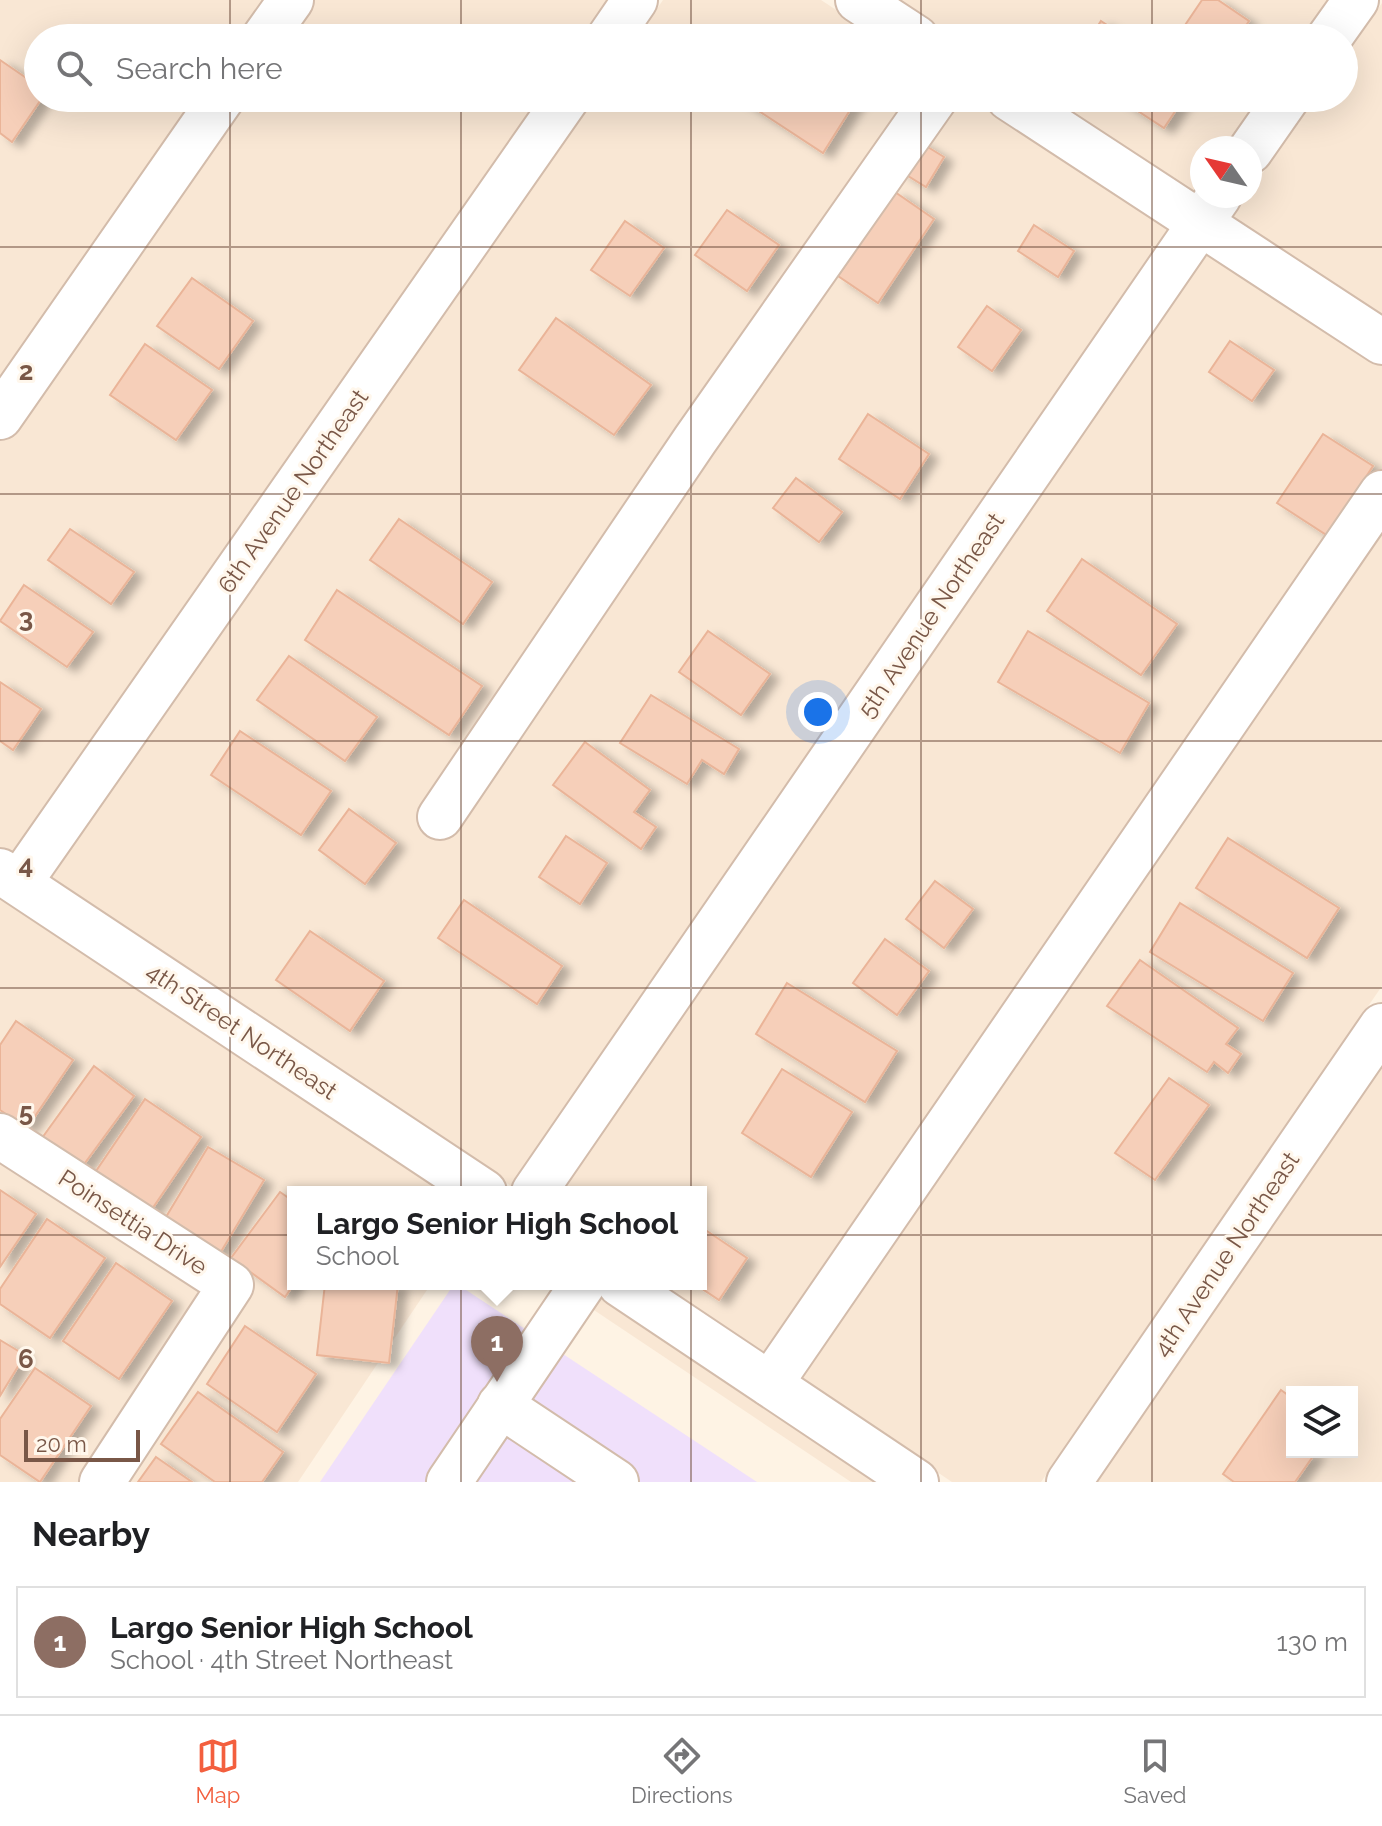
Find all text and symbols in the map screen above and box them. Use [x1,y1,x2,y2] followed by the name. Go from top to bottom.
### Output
[24,24,1358,112] search box
[52,46,96,90] icon: search
[116,51,283,86] text: Search here
[1190,136,1262,208] north arrow
[19,356,33,386] text: 2
[212,384,374,598] street label: 6th Avenue Northeast
[852,507,1010,723] street label: 5th Avenue Northeast
[19,603,33,633] text: 3
[798,692,838,732] your location
[19,850,33,880] text: 4
[141,956,343,1106] street label: 4th Street Northeast
[19,1097,33,1127] text: 5
[1147,1146,1305,1362] street label: 4th Avenue Northeast
[53,1163,213,1281] street label: Poinsettia Drive
[287,1186,707,1290] popup
[316,1206,678,1241] text: Largo Senior High School
[316,1241,399,1271] text: School
[471,1316,523,1382] pin: 1
[18,1344,34,1374] text: 6
[1286,1386,1358,1458] map controls
[1286,1386,1358,1458] button: layers
[24,1426,140,1462] scale bar
[36,1431,87,1457] text: 20 m
[32,1514,150,1554] text: Nearby
[110,1610,473,1645] text: Largo Senior High School
[54,1627,66,1657] text: 1
[1277,1627,1348,1657] text: 130 m
[110,1645,453,1675] text: School · 4th Street Northeast
[195,1734,240,1808] tab: Map
[631,1734,733,1808] tab: Directions
[1124,1734,1187,1808] tab: Saved

